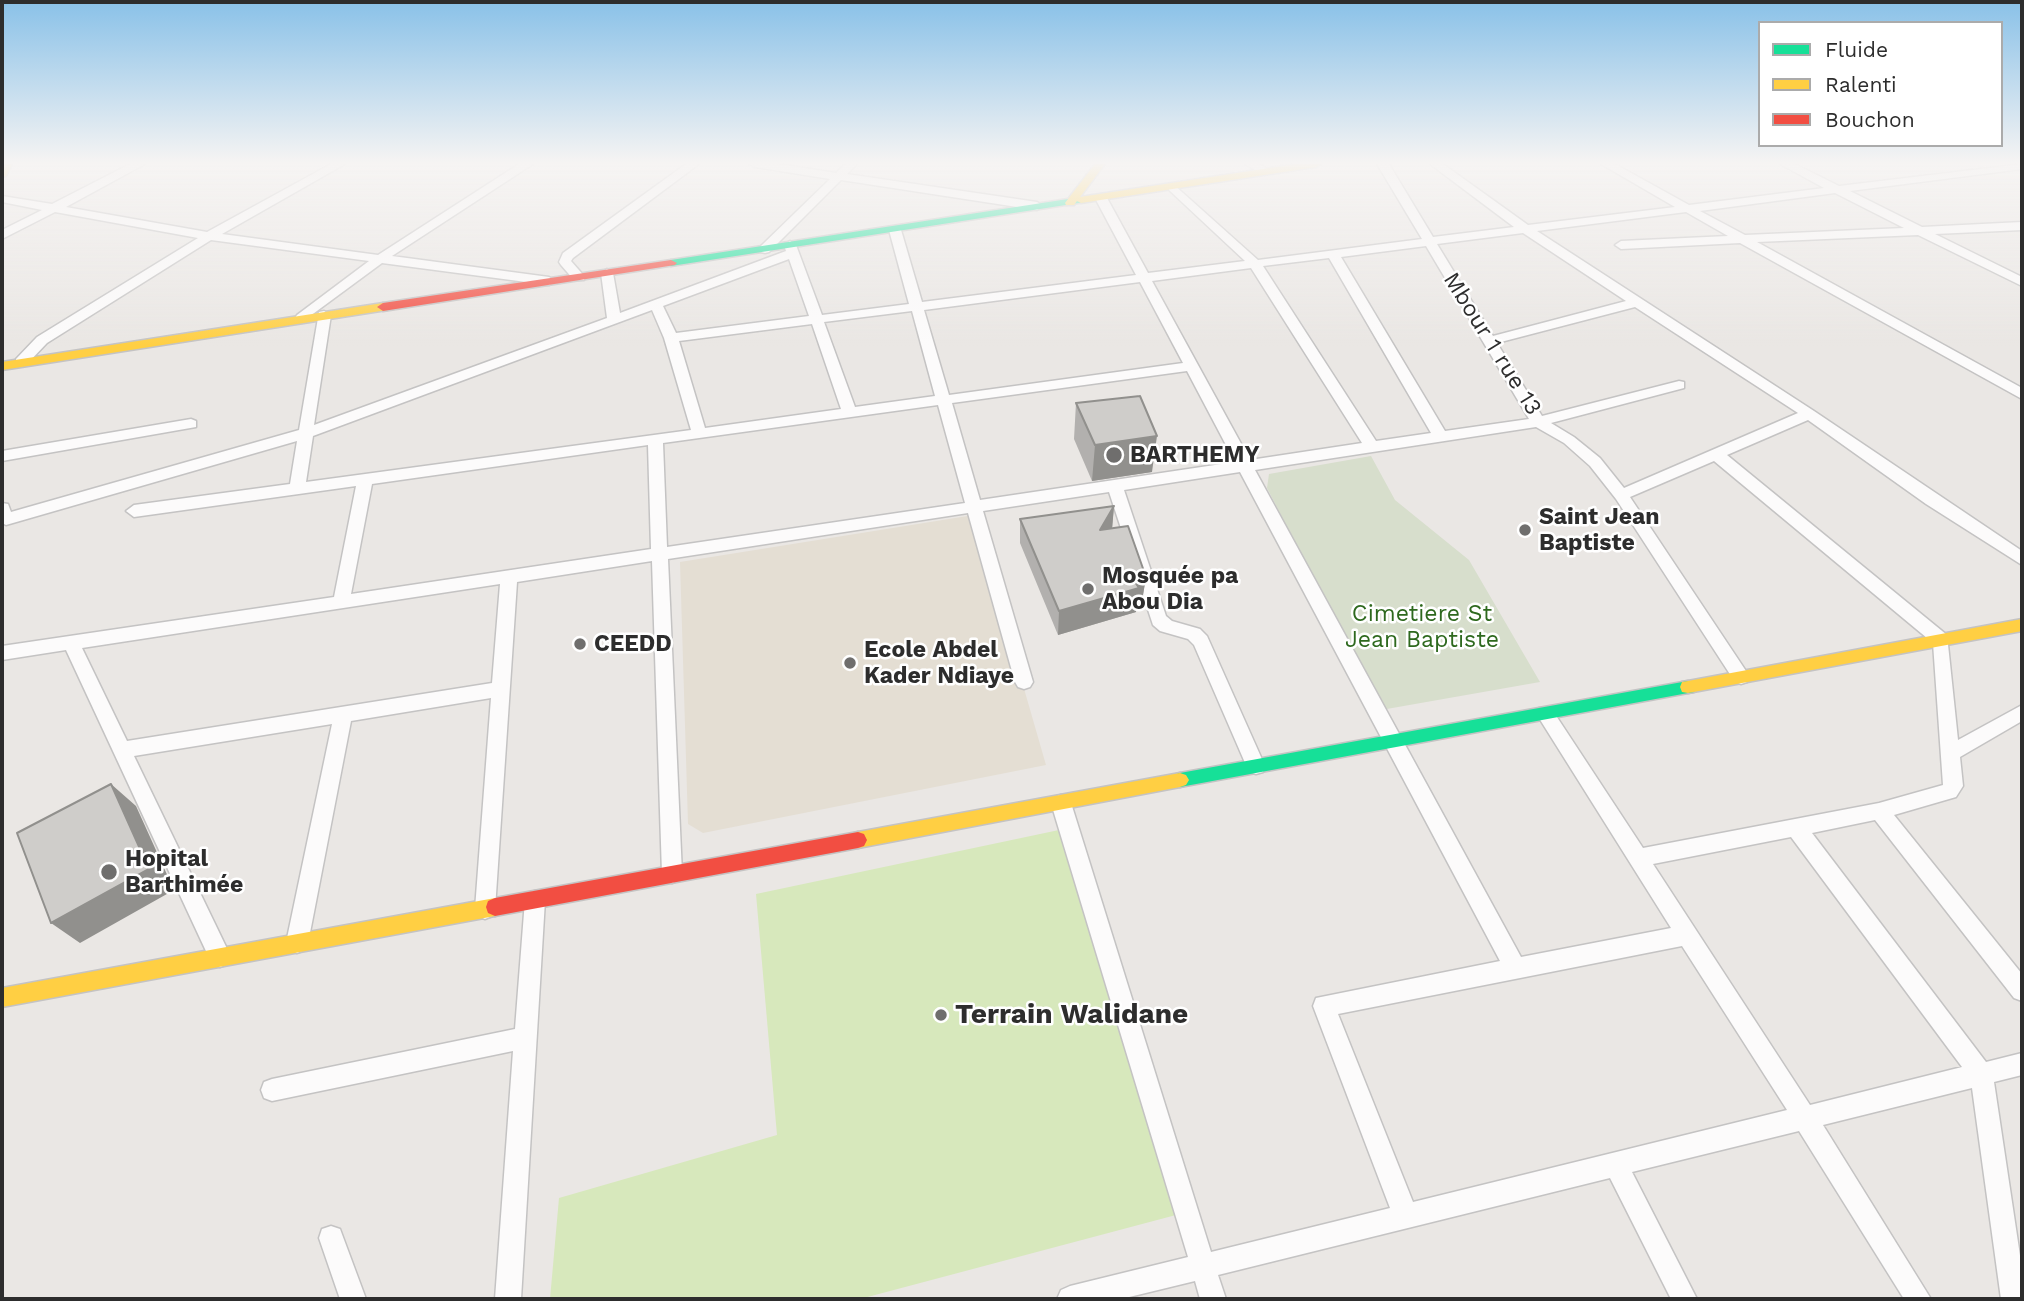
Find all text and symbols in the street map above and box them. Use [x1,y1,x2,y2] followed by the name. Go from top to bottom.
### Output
[1758,21,2003,147] legend
[1825,37,1888,62] text: Fluide
[1825,72,1897,97] text: Ralenti
[1825,107,1915,132] text: Bouchon
[1437,268,1547,420] street label: Mbour 1 rue 13
[1130,441,1260,469] place label: BARTHEMY
[1104,445,1124,465] marker: BARTHEMY
[1539,503,1660,557] place label: Saint Jean Baptiste
[1517,522,1533,538] marker: Saint Jean Baptiste
[1102,562,1238,616] place label: Mosquée pa Abou Dia
[1080,581,1096,597] marker: Mosquée pa Abou Dia
[1345,600,1499,654] park label: Cimetiere St Jean Baptiste
[594,630,672,658] place label: CEEDD
[572,636,588,652] marker: CEEDD
[864,636,1014,690] place label: Ecole Abdel Kader Ndiaye
[842,655,858,671] marker: Ecole Abdel Kader Ndiaye
[125,845,243,899] place label: Hopital Barthimée
[99,862,119,882] marker: Hopital Barthimée
[955,998,1188,1032] place label: Terrain Walidane
[933,1007,949,1023] marker: Terrain Walidane

